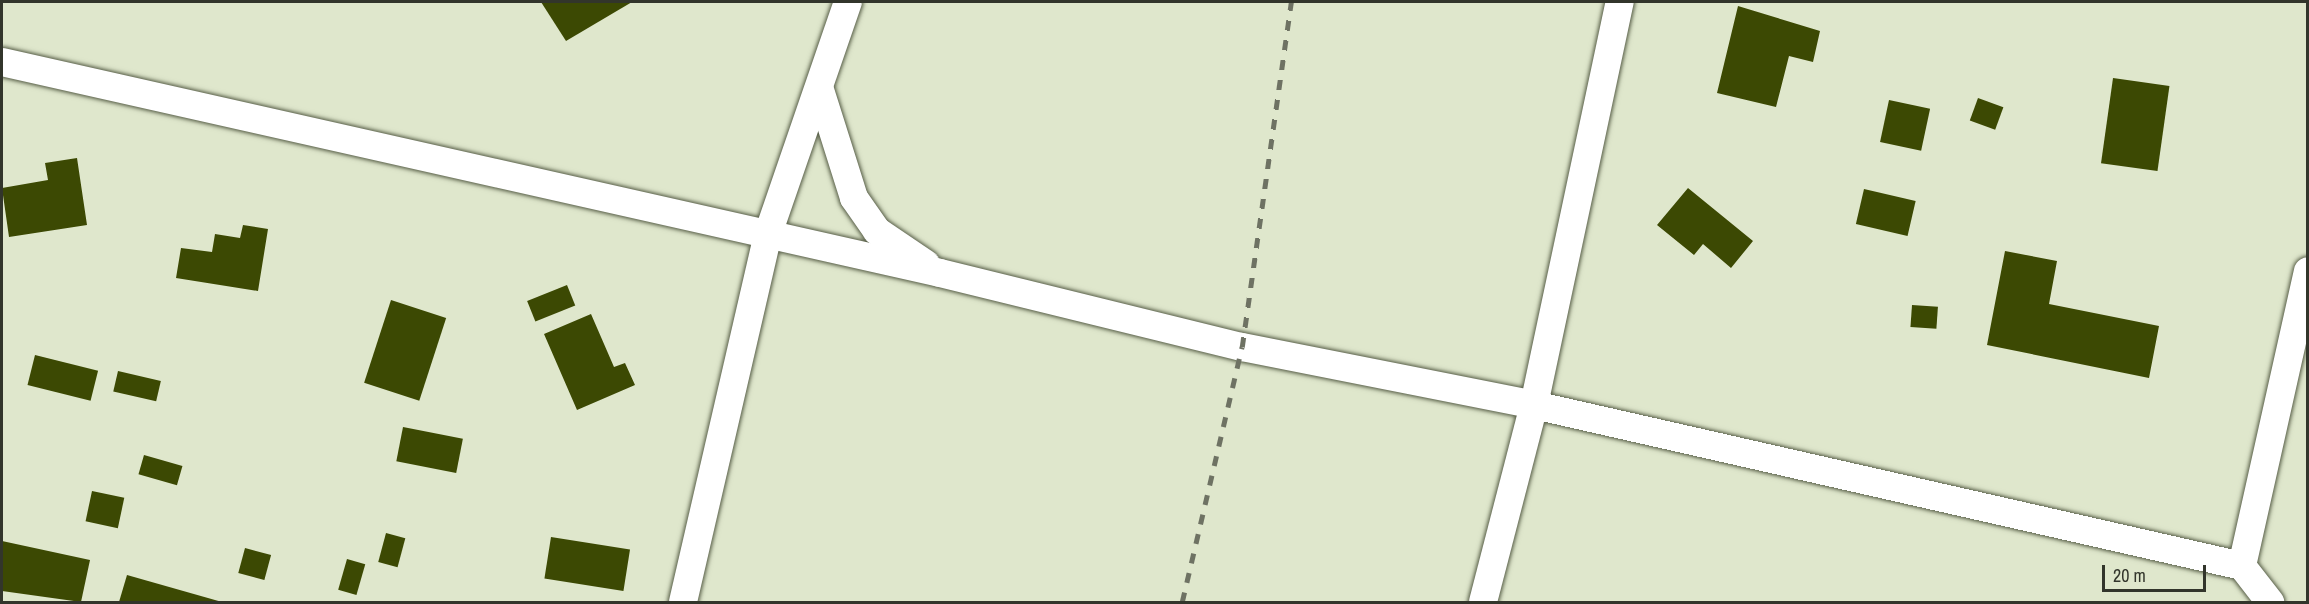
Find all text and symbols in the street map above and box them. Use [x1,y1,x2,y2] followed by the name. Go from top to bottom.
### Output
[2105,553,2208,591] scale bar
[2113,563,2146,588] text: 20 m

